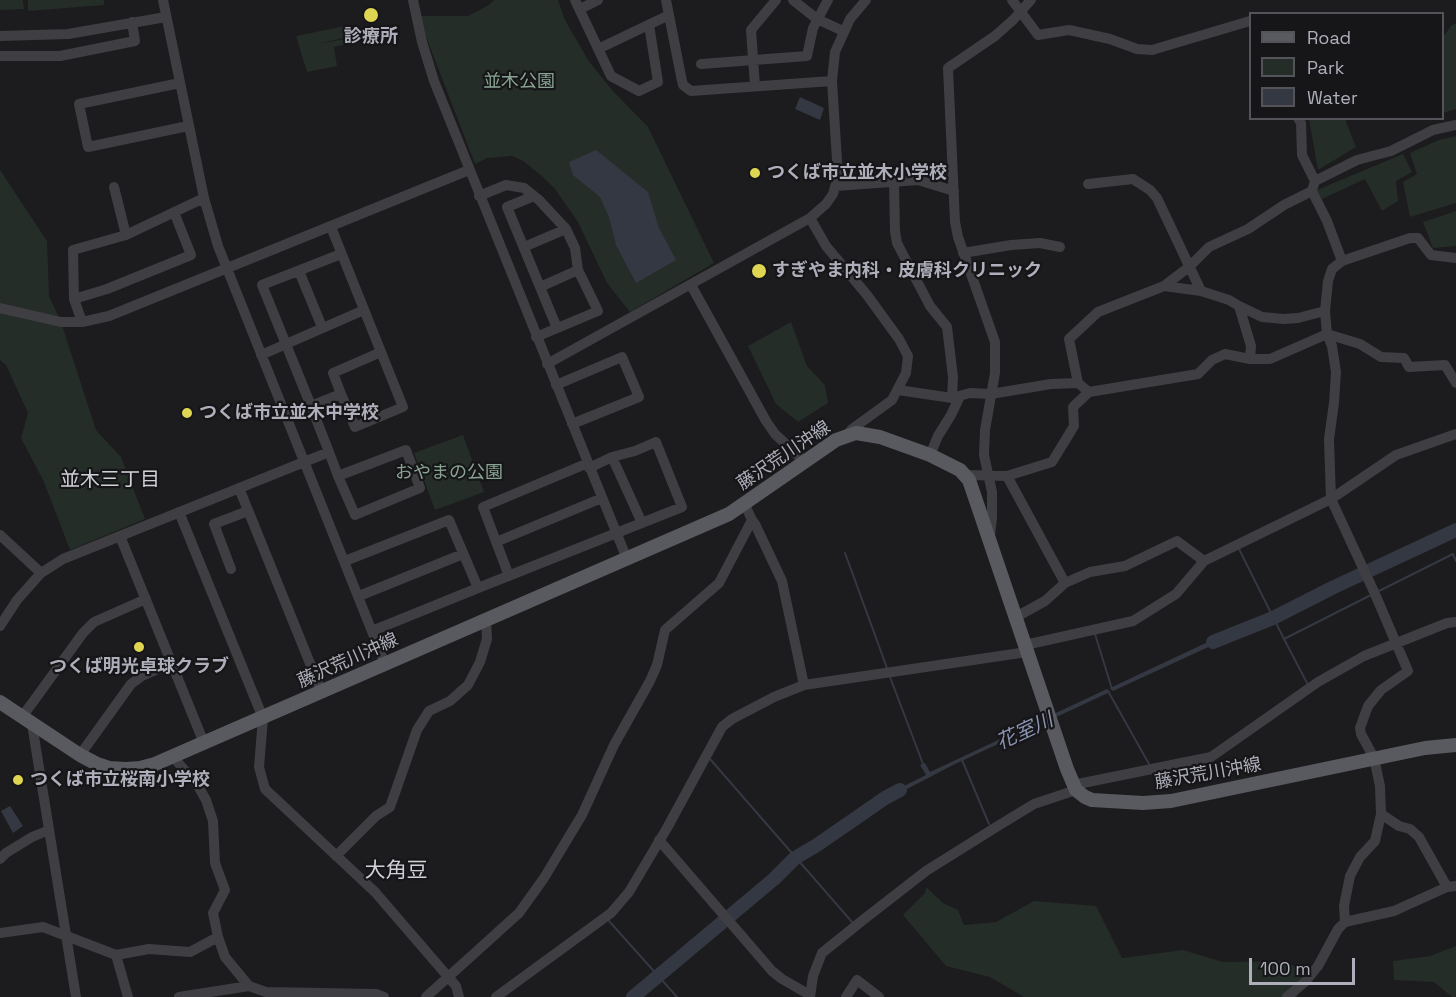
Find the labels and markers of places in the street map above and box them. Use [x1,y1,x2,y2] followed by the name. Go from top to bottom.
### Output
[362,6,380,24] marker: 診療所
[344,26,398,48] place label: 診療所
[767,162,947,184] place label: つくば市立並木小学校
[748,166,762,180] marker: つくば市立並木小学校
[772,260,1042,282] place label: すぎやま内科・皮膚科クリニック
[750,262,768,280] marker: すぎやま内科・皮膚科クリニック
[199,402,379,424] place label: つくば市立並木中学校
[180,406,194,420] marker: つくば市立並木中学校
[132,640,146,654] marker: つくば明光卓球クラブ
[49,656,229,678] place label: つくば明光卓球クラブ
[30,769,210,791] place label: つくば市立桜南小学校
[11,773,25,787] marker: つくば市立桜南小学校

